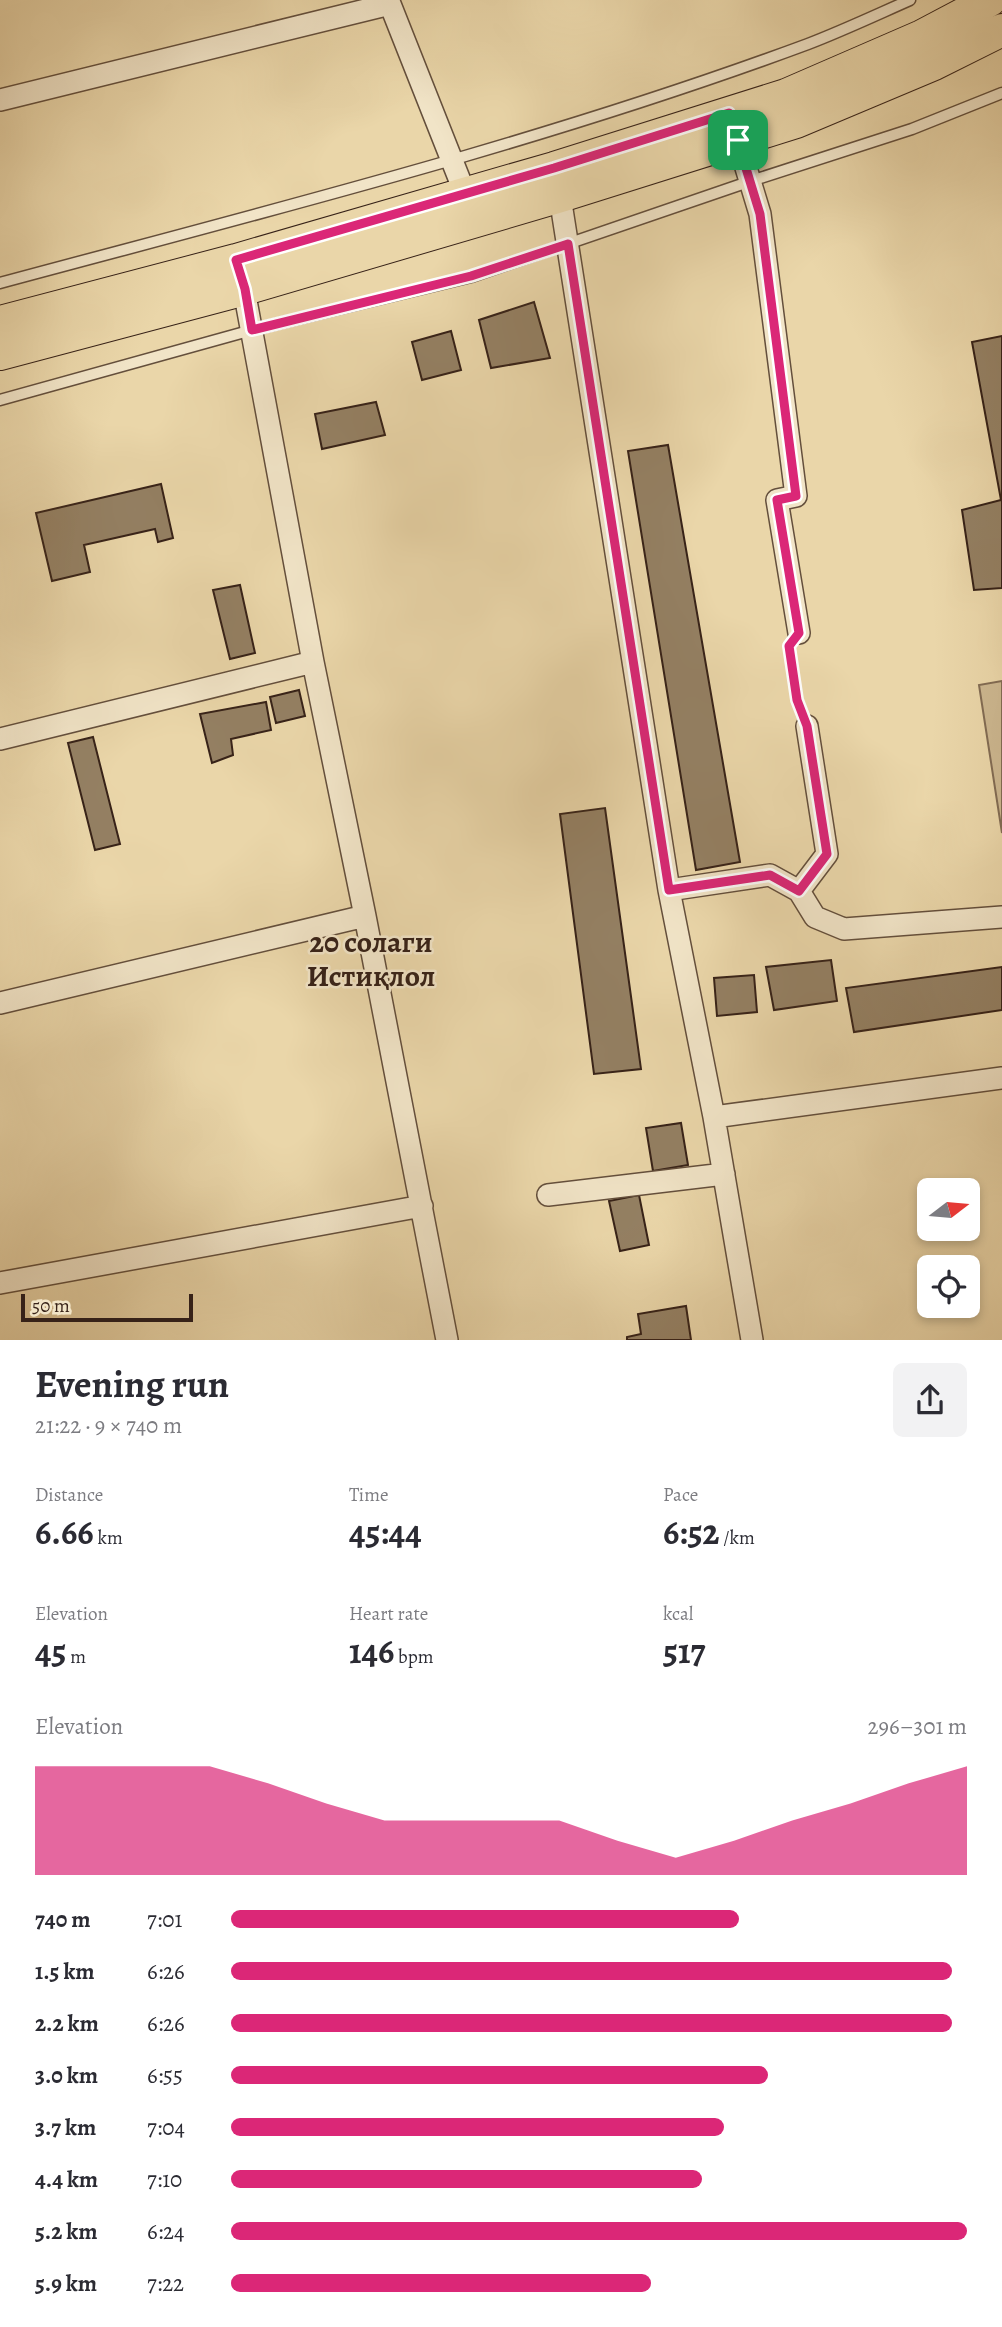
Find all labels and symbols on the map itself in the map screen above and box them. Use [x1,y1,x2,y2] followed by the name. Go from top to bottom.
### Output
[708,110,768,170] pin
[307,922,435,996] district label: 20 солаги Истиқлол
[917,1178,980,1241] north arrow
[21,1291,192,1323] scale bar

